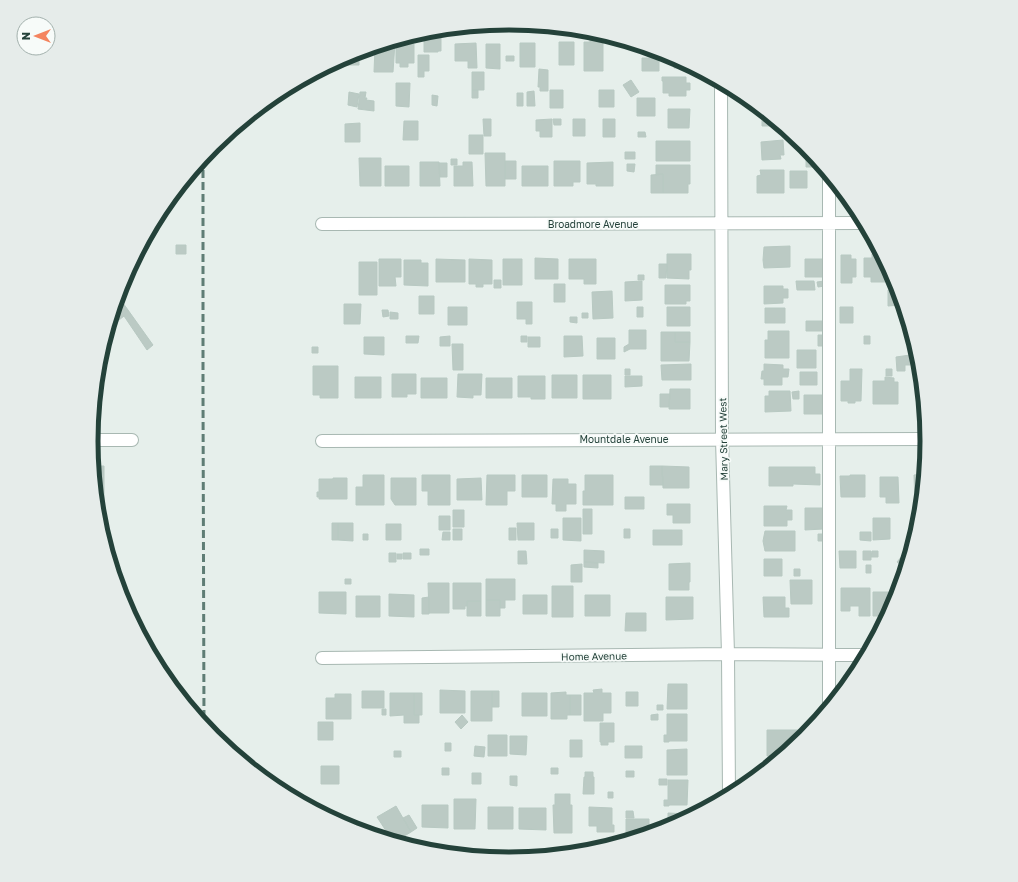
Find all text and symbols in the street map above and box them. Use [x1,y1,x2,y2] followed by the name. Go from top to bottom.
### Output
[16,16,56,56] north arrow
[19,32,32,40] text: N
[548,218,638,230] street label: Broadmore Avenue
[716,397,730,481] street label: Mary Street West
[579,433,669,445] street label: Mountdale Avenue
[561,649,627,663] street label: Home Avenue

